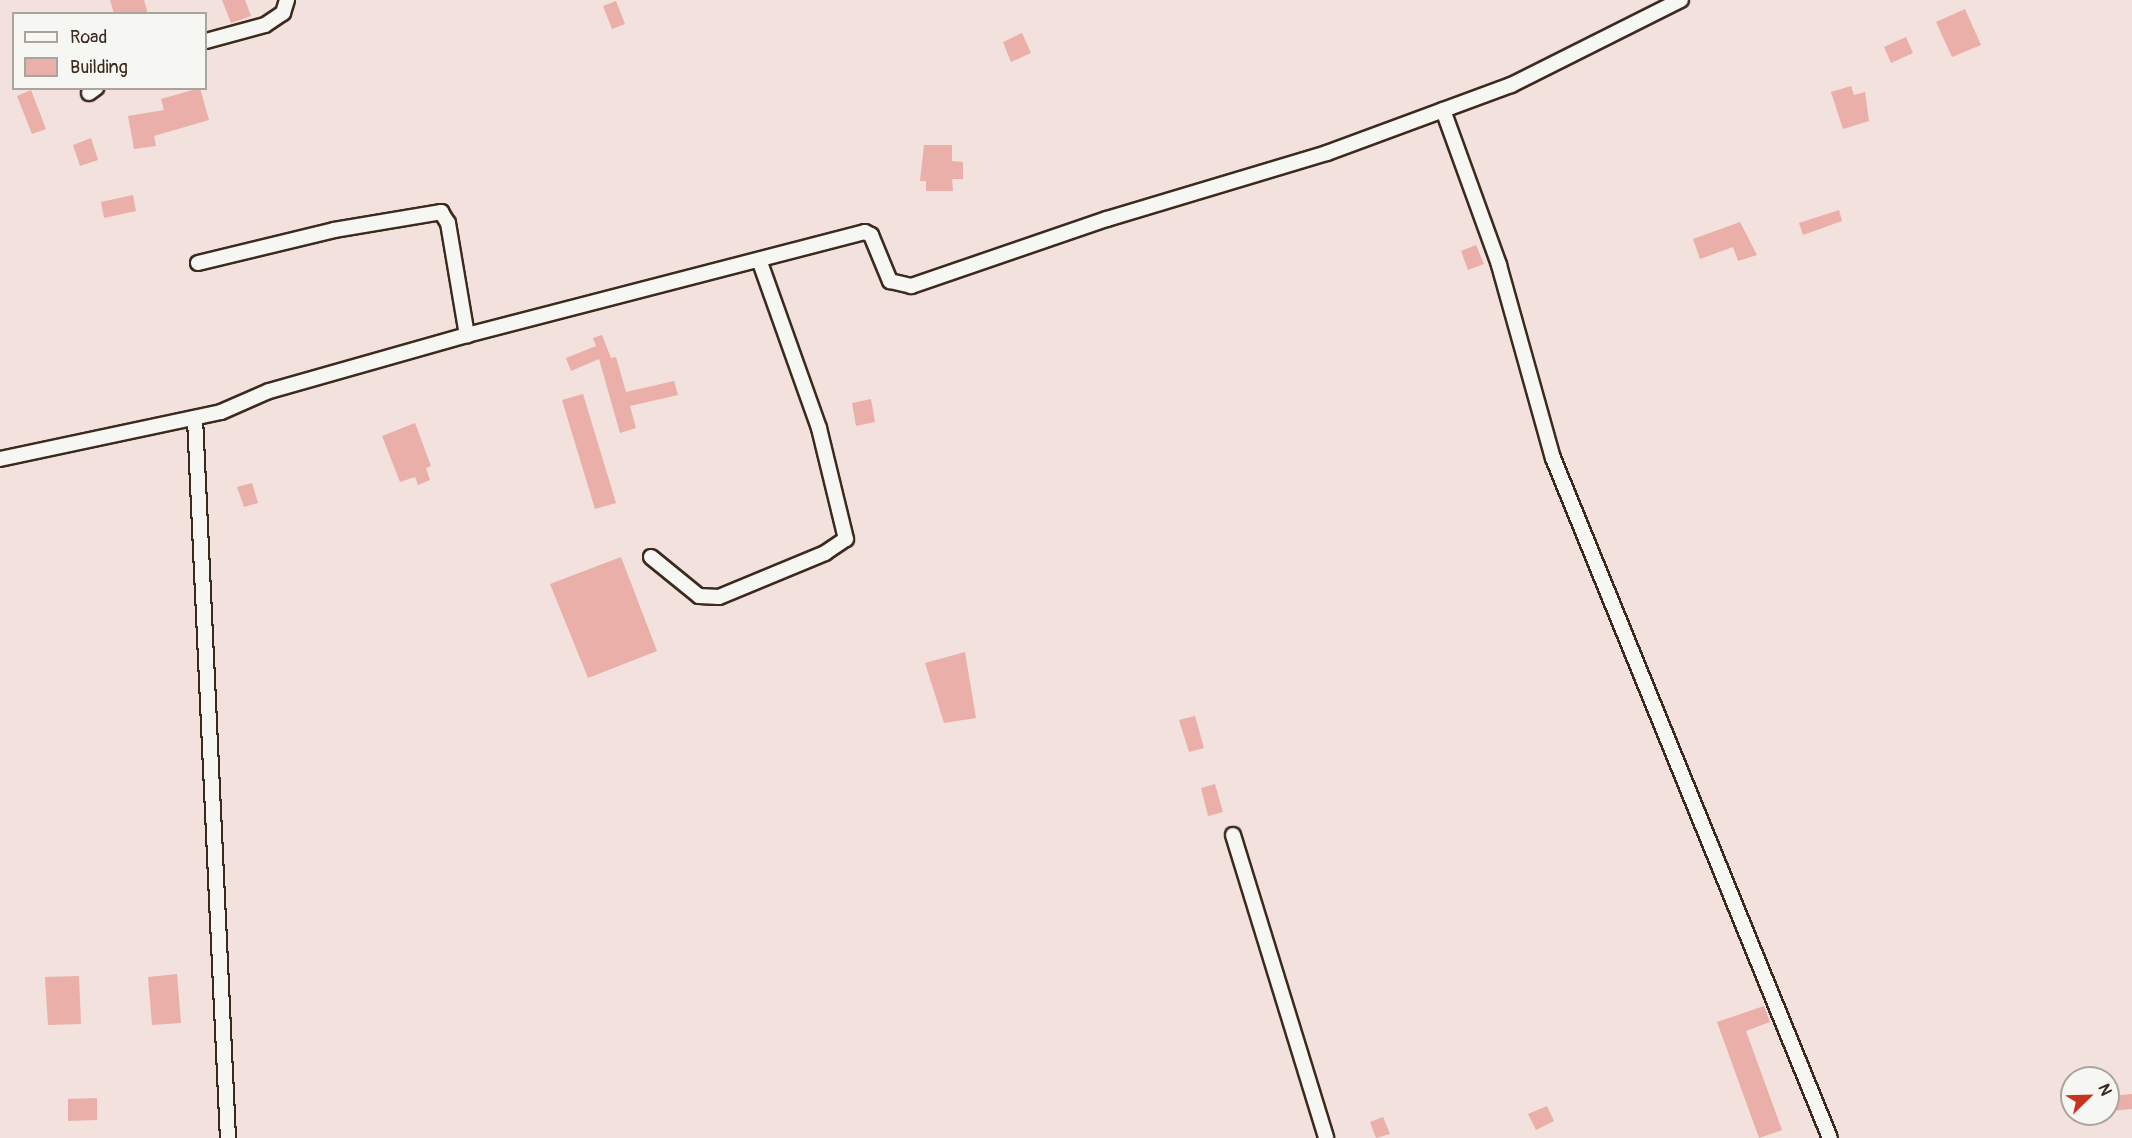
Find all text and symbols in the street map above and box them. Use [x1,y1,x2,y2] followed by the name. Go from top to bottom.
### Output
[12,12,207,90] legend
[70,26,107,49] text: Road
[70,56,128,79] text: Building
[2060,1066,2120,1126] north arrow
[2093,1081,2116,1099] text: N

